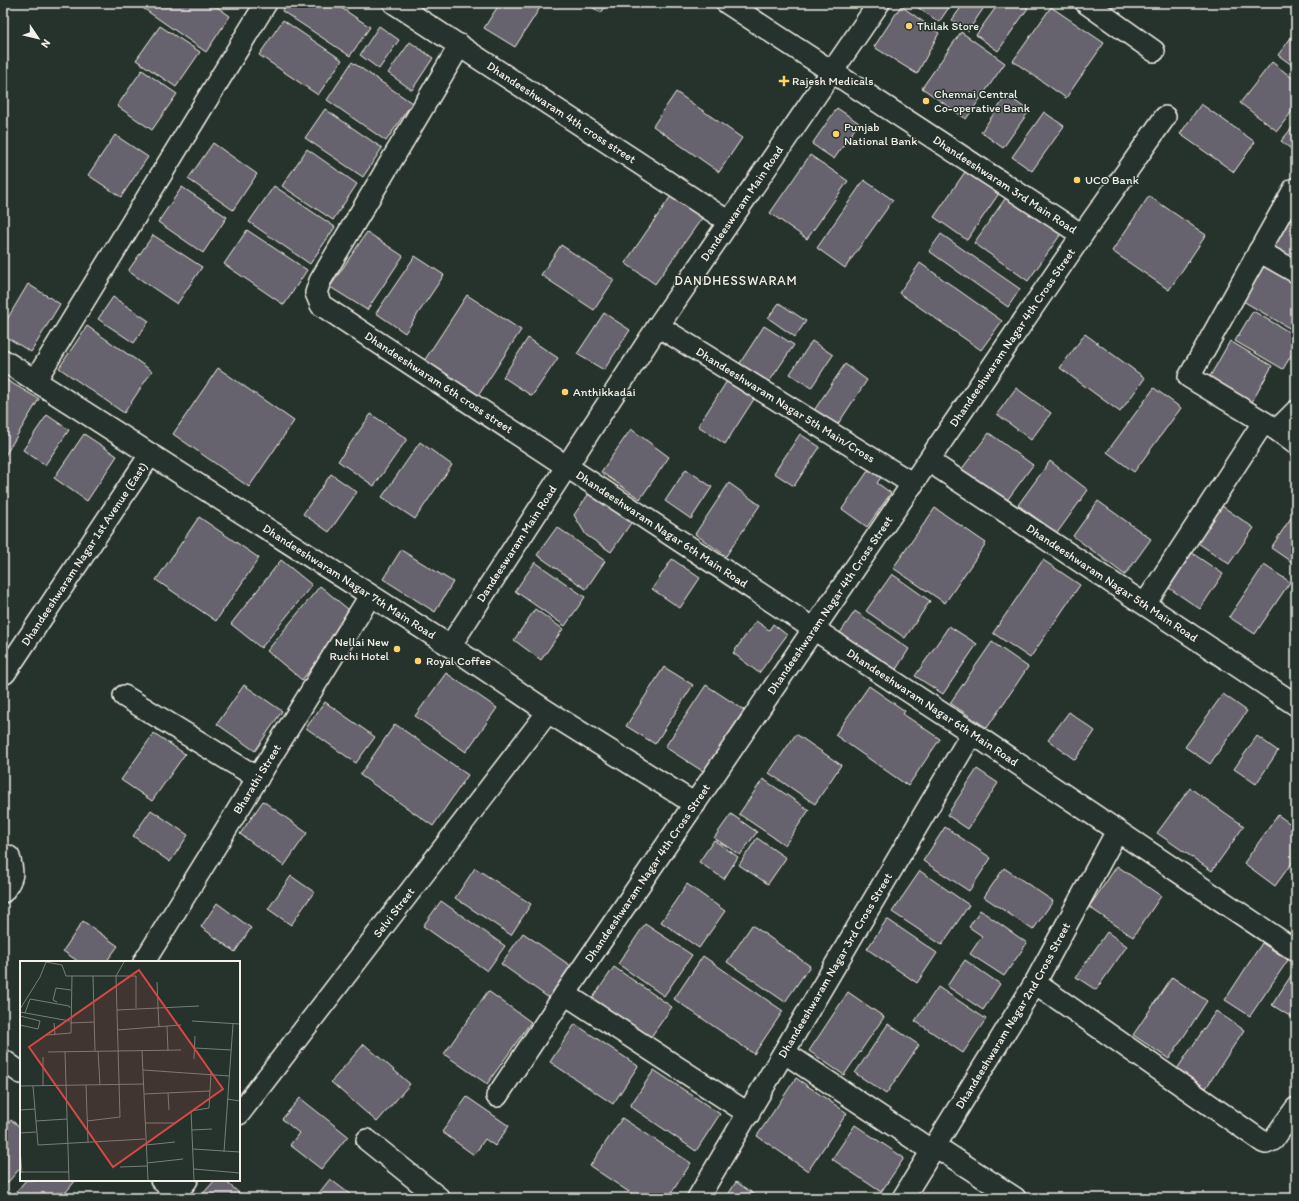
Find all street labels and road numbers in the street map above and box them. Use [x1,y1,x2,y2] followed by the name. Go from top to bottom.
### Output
[484,59,639,166] street label: Dhandeeshwaram 4th cross street
[930,133,1080,237] street label: Dhandeeshwaram 3rd Main Road
[697,143,786,264] street label: Dandeeswaram Main Road
[947,245,1078,429] street label: Dhandeeshwaram Nagar 4th Cross Street
[362,329,516,436] street label: Dhandeeshwaram 6th cross street
[693,344,878,466] street label: Dhandeeshwaram Nagar 5th Main/Cross
[18,460,150,648] street label: Dhandeeshwaram Nagar 1st Avenue (East)
[573,468,751,591] street label: Dhandeeshwaram Nagar 6th Main Road
[473,482,560,605] street label: Dandeeswaram Main Road
[764,513,896,697] street label: Dhandeeshwaram Nagar 4th Cross Street
[260,521,439,642] street label: Dhandeeshwaram Nagar 7th Main Road
[1024,521,1201,645] street label: Dhandeeshwaram Nagar 5th Main Road
[844,646,1021,769] street label: Dhandeeshwaram Nagar 6th Main Road
[230,741,284,817] street label: Bharathi Street
[582,781,713,965] street label: Dhandeeshwaram Nagar 4th Cross Street
[775,870,895,1060] street label: Dhandeeshwaram Nagar 3rd Cross Street
[370,884,418,940] street label: Selvi Street
[952,920,1074,1111] street label: Dhandeeshwaram Nagar 2nd Cross Street

